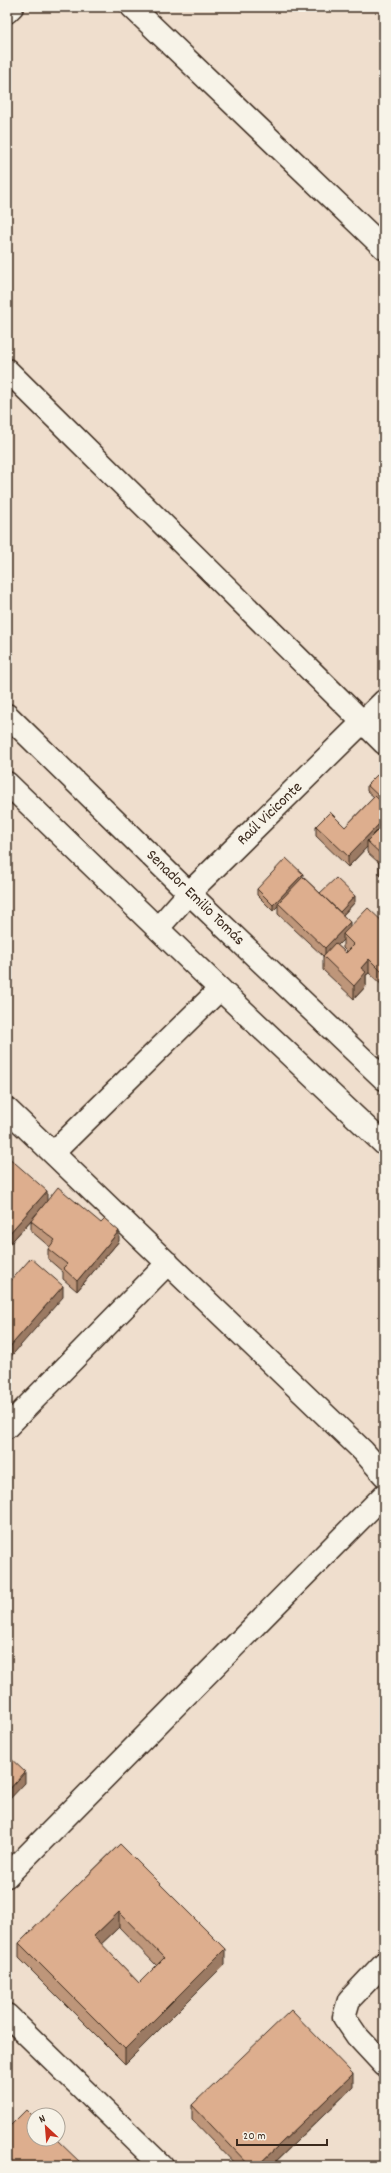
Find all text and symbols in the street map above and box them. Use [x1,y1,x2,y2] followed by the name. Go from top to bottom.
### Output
[232,777,308,851] street label: Raúl Viciconte
[140,845,250,952] street label: Senador Emilio Tomás
[26,2107,66,2147] north arrow
[37,2111,49,2128] text: N
[237,2121,327,2147] scale bar
[243,2128,266,2145] text: 20 m

